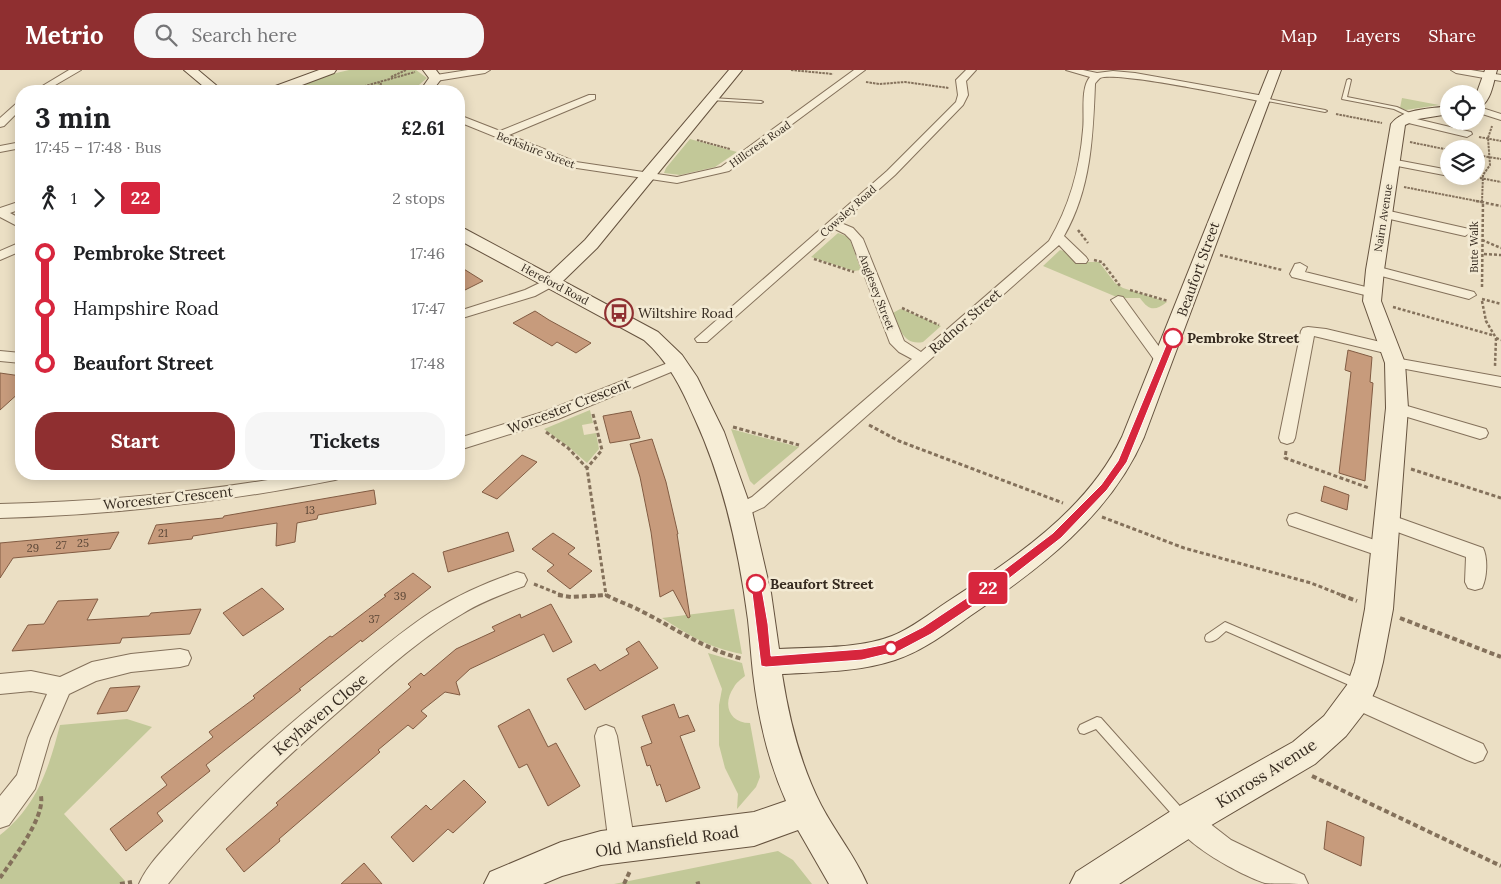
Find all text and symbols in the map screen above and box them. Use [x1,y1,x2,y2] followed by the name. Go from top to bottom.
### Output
[134,13,484,58] search box
[25,20,104,51] text: Metrio
[152,21,180,49] icon: search
[192,23,297,47] text: Search here
[1281,24,1317,47] text: Map
[1345,24,1400,47] text: Layers
[1428,24,1476,47] text: Share
[1440,85,1485,185] map controls
[1440,85,1485,130] button: locate
[35,100,111,136] text: 3 min
[401,116,445,140] text: £2.61
[727,117,794,170] street label: Hillcrest Road
[495,129,578,172] street label: Berkshire Street
[35,137,162,157] text: 17:45 – 17:48 · Bus
[1440,140,1485,185] button: layers
[817,182,879,240] street label: Cowsley Road
[1371,183,1395,253] street label: Nairn Avenue
[35,184,63,212] icon: walk
[85,184,113,212] icon: forward
[131,186,150,209] text: 22
[71,188,77,208] text: 1
[392,188,445,208] text: 2 stops
[1173,219,1224,319] street label: Beaufort Street
[1467,221,1481,273] street label: Bute Walk
[73,241,225,265] text: Pembroke Street
[410,243,445,263] text: 17:46
[856,251,898,332] street label: Anglesey Street
[519,260,592,308] street label: Hereford Road
[925,284,1005,357] street label: Radnor Street
[73,296,219,320] text: Hampshire Road
[412,298,445,318] text: 17:47
[604,298,634,328] bus stop icon: Wiltshire Road
[638,304,733,322] place label: Wiltshire Road
[1163,328,1183,348] marker: Pembroke Street
[1187,329,1300,347] place label: Pembroke Street
[73,351,213,375] text: Beaufort Street
[410,353,445,373] text: 17:48
[505,374,634,438] street label: Worcester Crescent
[35,412,235,470] button: Start
[245,412,445,470] button: Tickets
[102,482,234,514] street label: Worcester Crescent
[305,503,315,517] house number: 13
[158,526,168,540] house number: 21
[77,536,89,550] house number: 25
[56,538,66,552] house number: 27
[27,541,39,555] house number: 29
[966,572,1010,604] line badge: 22
[746,574,766,594] marker: Beaufort Street
[770,575,874,593] place label: Beaufort Street
[978,576,998,599] text: 22
[394,589,406,603] house number: 39
[369,612,379,626] house number: 37
[884,641,898,655] unlabelled marker
[269,669,371,759] street label: Keyhaven Close
[1212,734,1320,812] street label: Kinross Avenue
[594,821,741,861] street label: Old Mansfield Road

